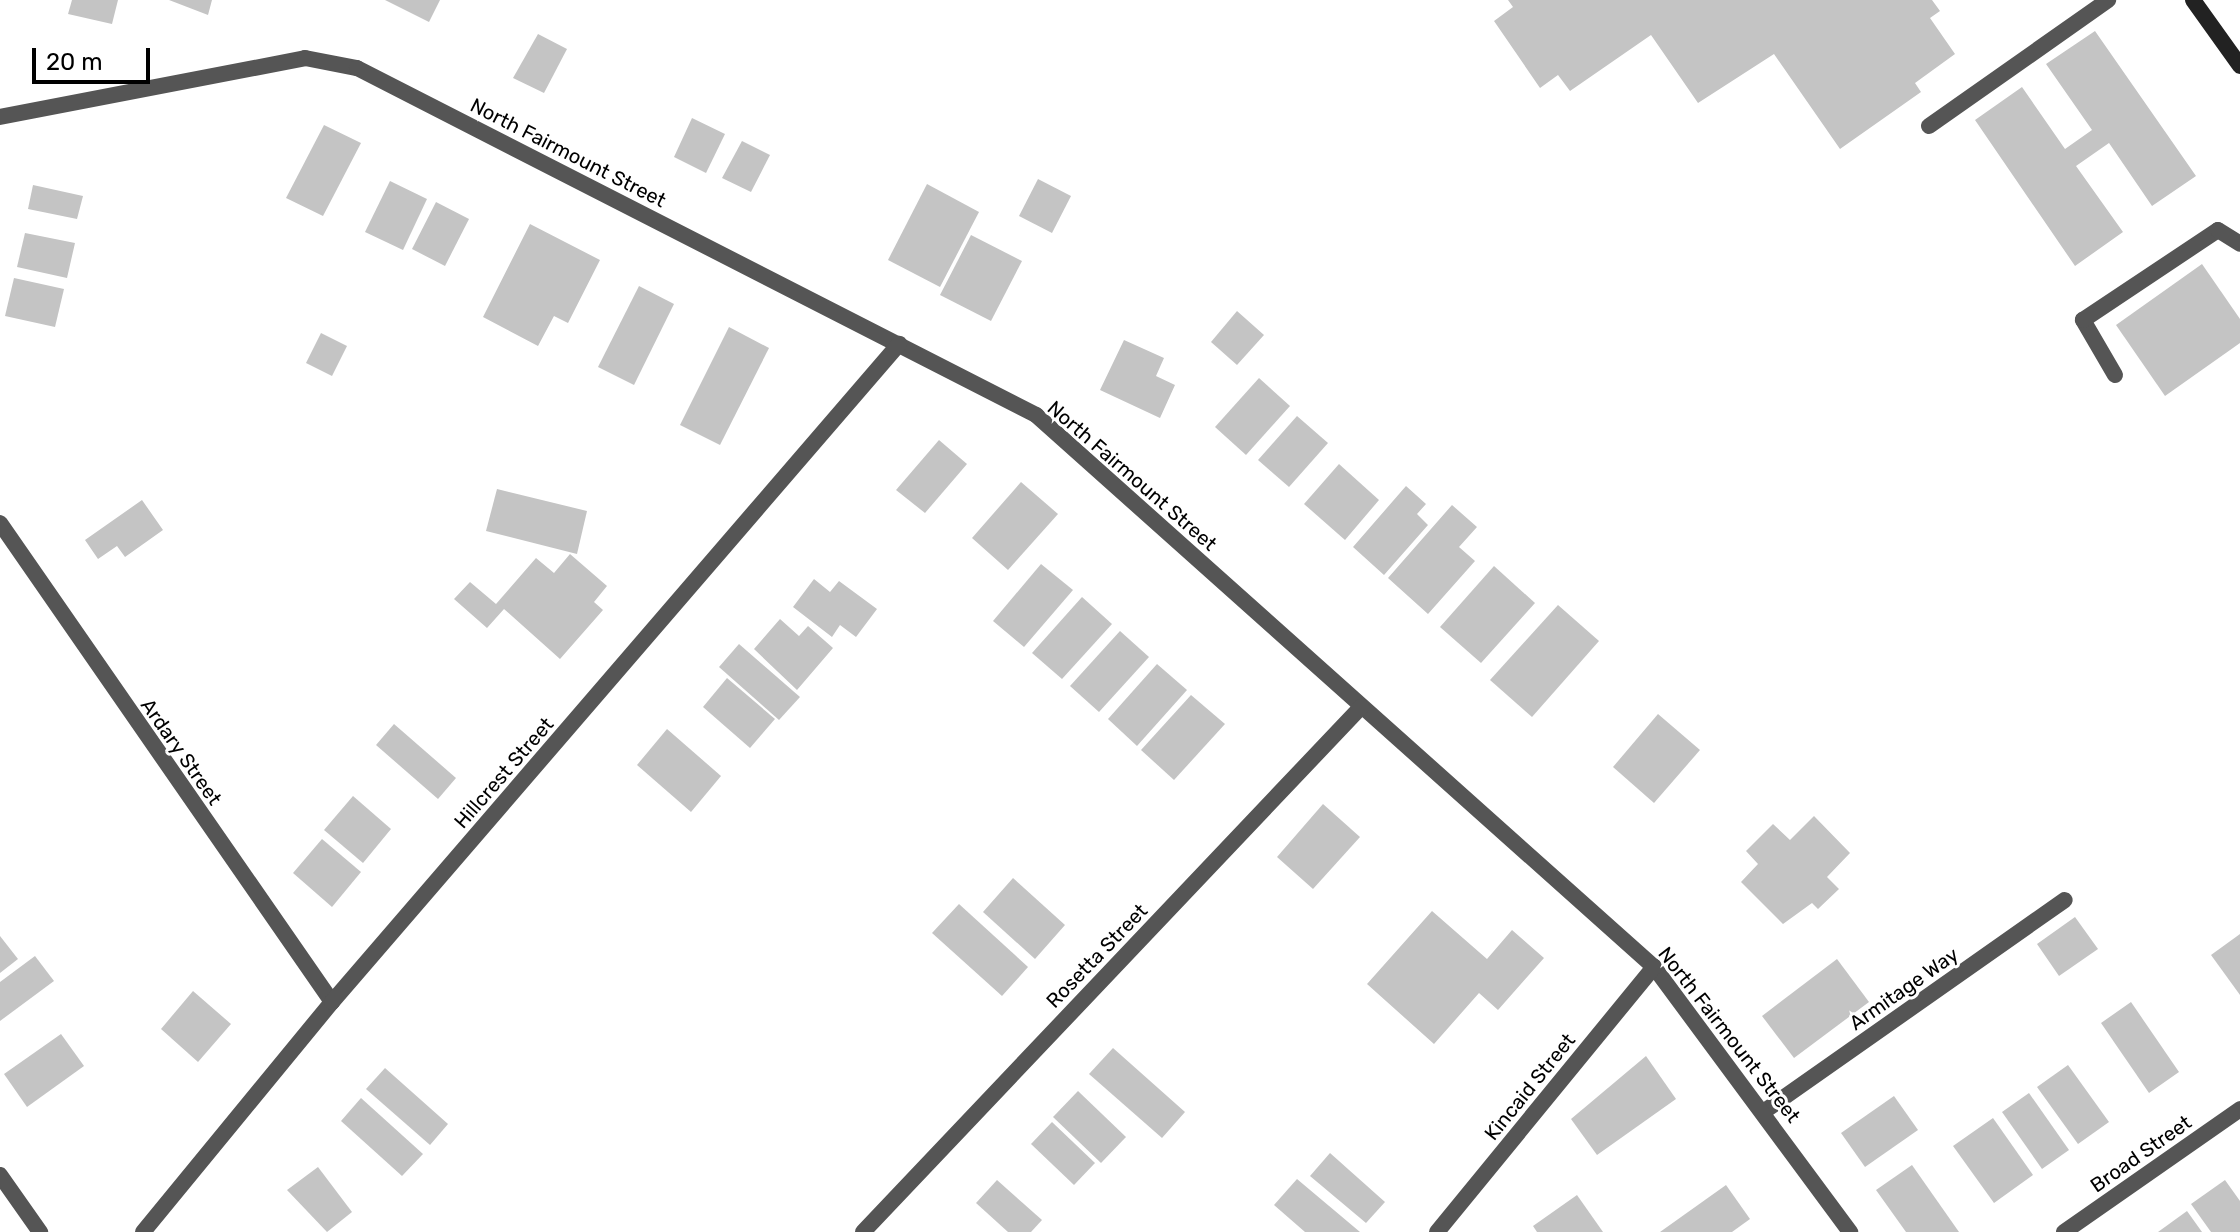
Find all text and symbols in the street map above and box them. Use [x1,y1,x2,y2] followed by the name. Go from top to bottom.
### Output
[36,32,154,82] scale bar
[46,48,103,76] text: 20 m
[466,93,670,213] street label: North Fairmount Street
[1043,396,1221,556] street label: North Fairmount Street
[135,694,227,810] street label: Ardary Street
[449,713,559,833] street label: Hillcrest Street
[1041,899,1153,1013] street label: Rosetta Street
[1653,942,1805,1128] street label: North Fairmount Street
[1845,942,1963,1036] street label: Armitage Way
[1480,1029,1580,1145] street label: Kincaid Street
[2086,1110,2196,1198] street label: Broad Street

